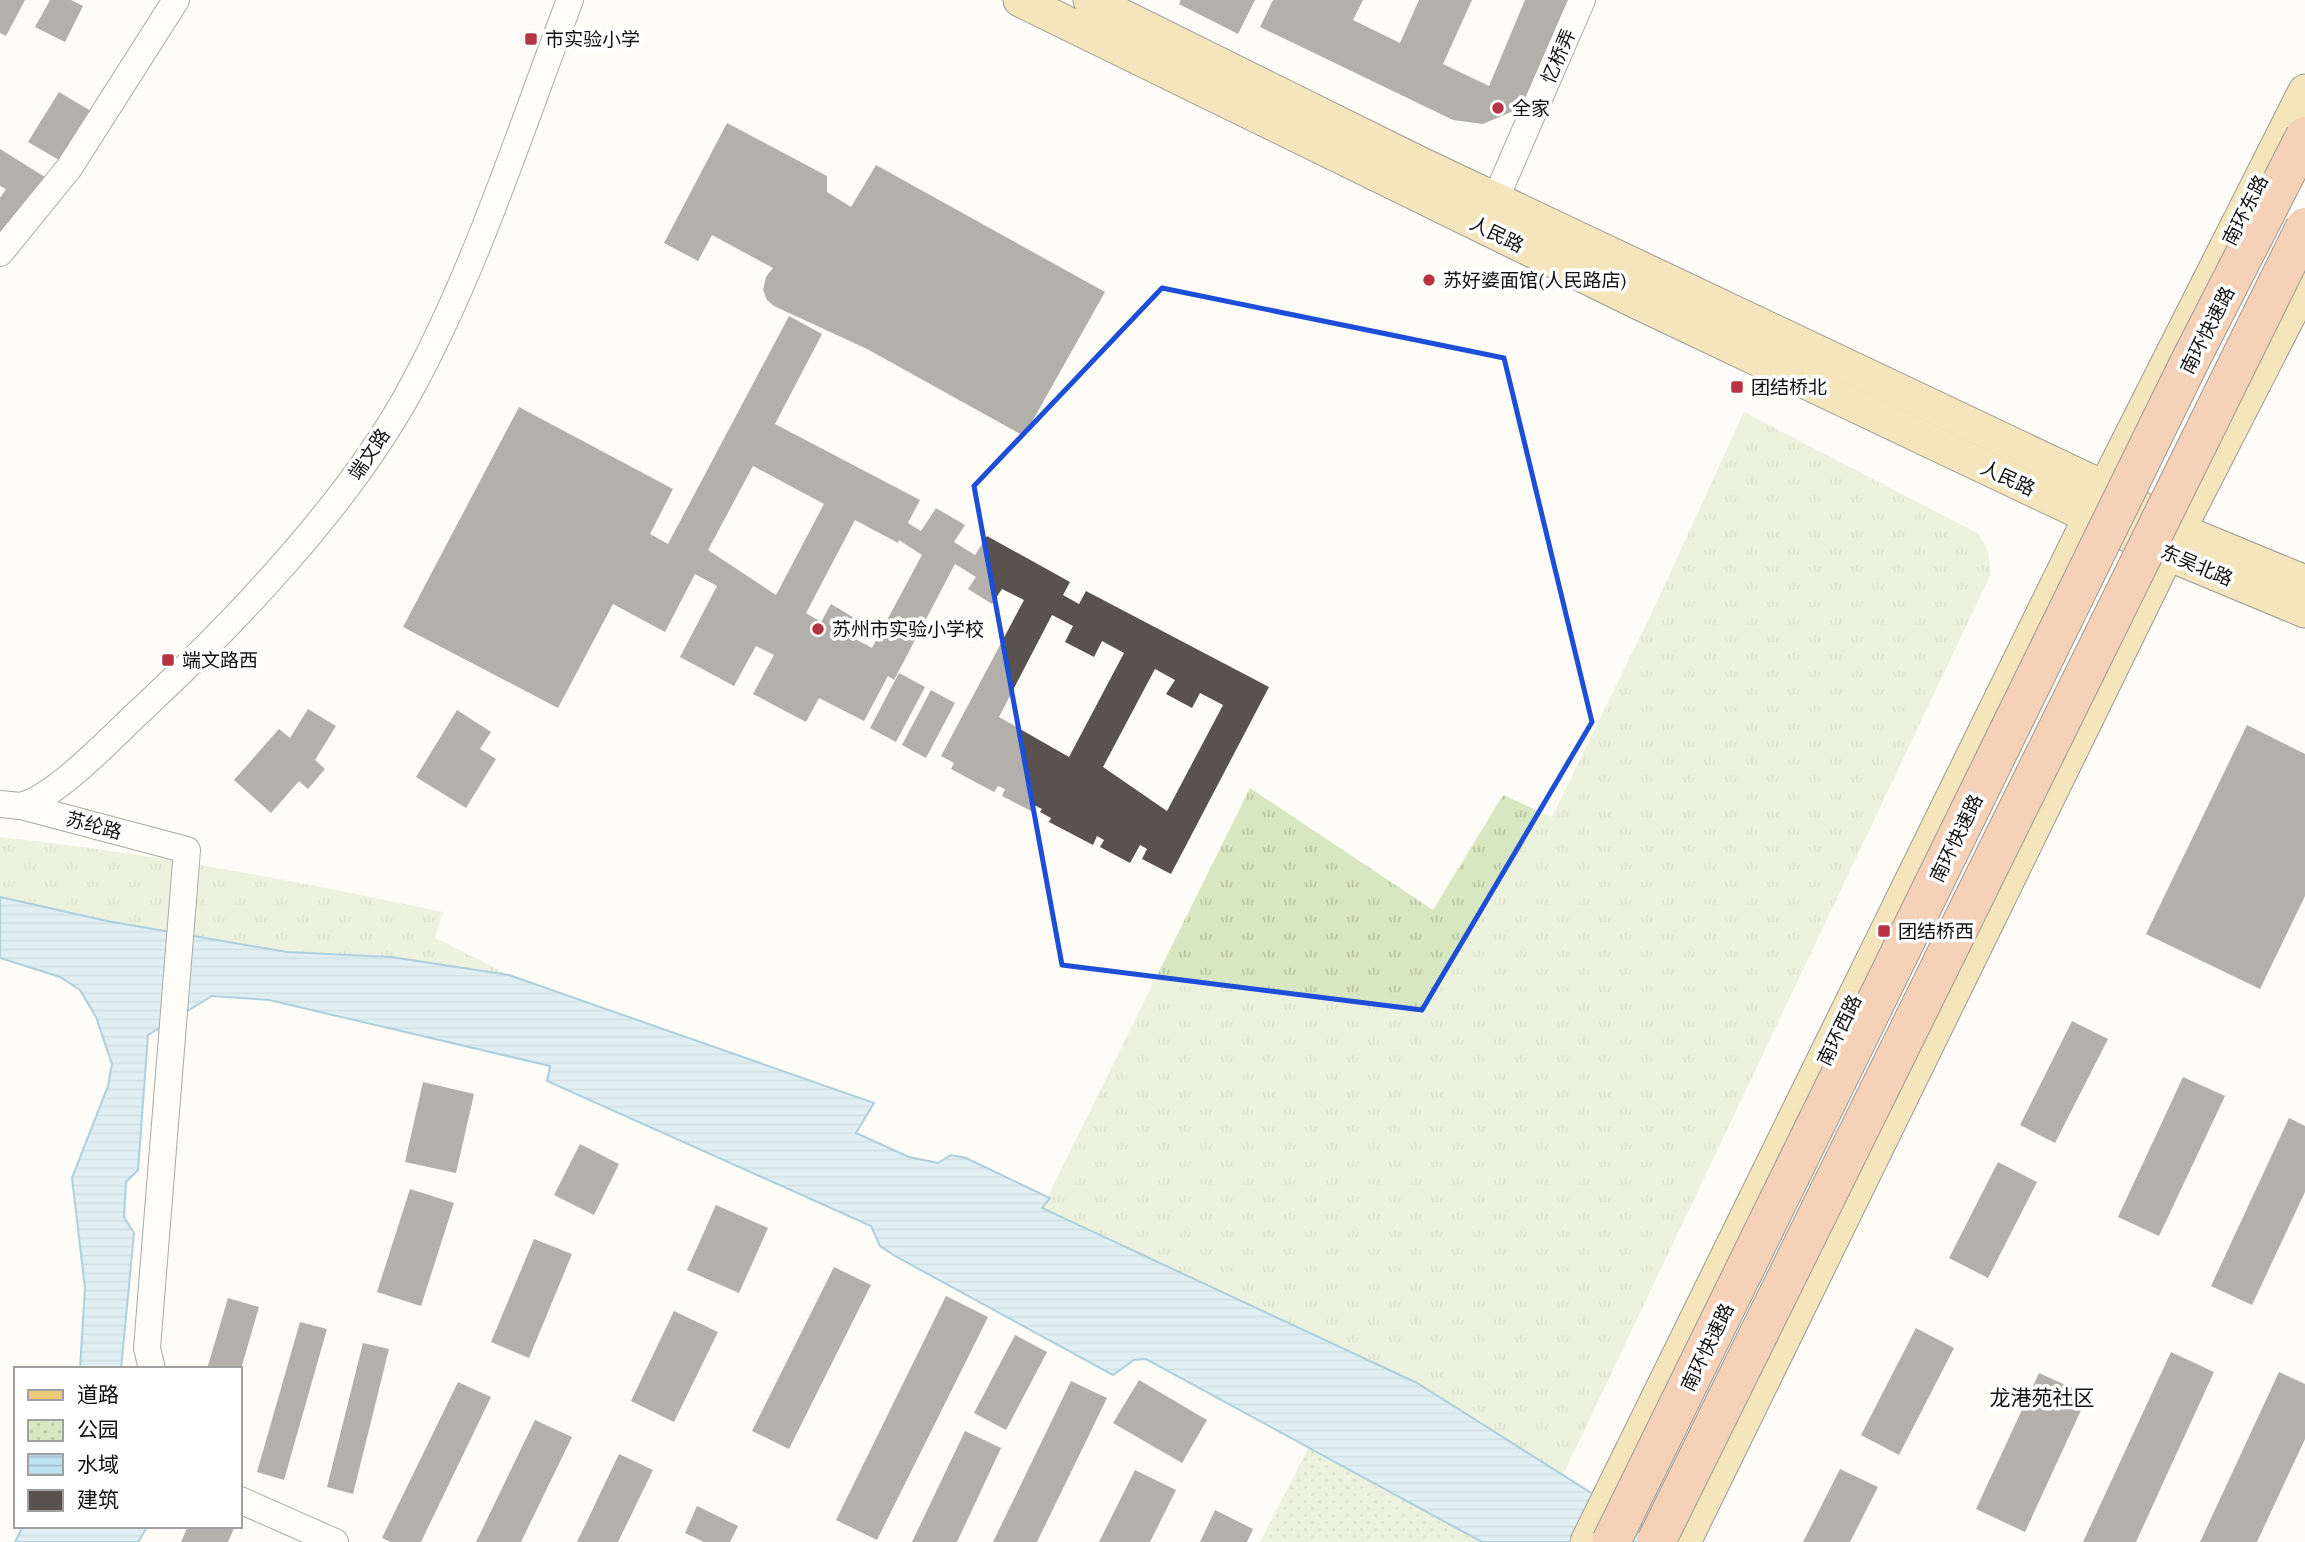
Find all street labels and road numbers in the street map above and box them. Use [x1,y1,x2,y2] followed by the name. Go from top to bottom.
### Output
[1535,25,1581,87] street label: 忆桥弄
[2216,170,2274,250] street label: 南环东路
[1466,210,1528,258] street label: 人民路
[2174,282,2240,378] street label: 南环快速路
[342,423,396,485] street label: 端文路
[1977,454,2039,502] street label: 人民路
[2157,538,2237,592] street label: 东吴北路
[1923,790,1989,886] street label: 南环快速路
[63,805,125,845] street label: 苏纶路
[1811,990,1867,1070] street label: 南环西路
[1674,1299,1740,1395] street label: 南环快速路

